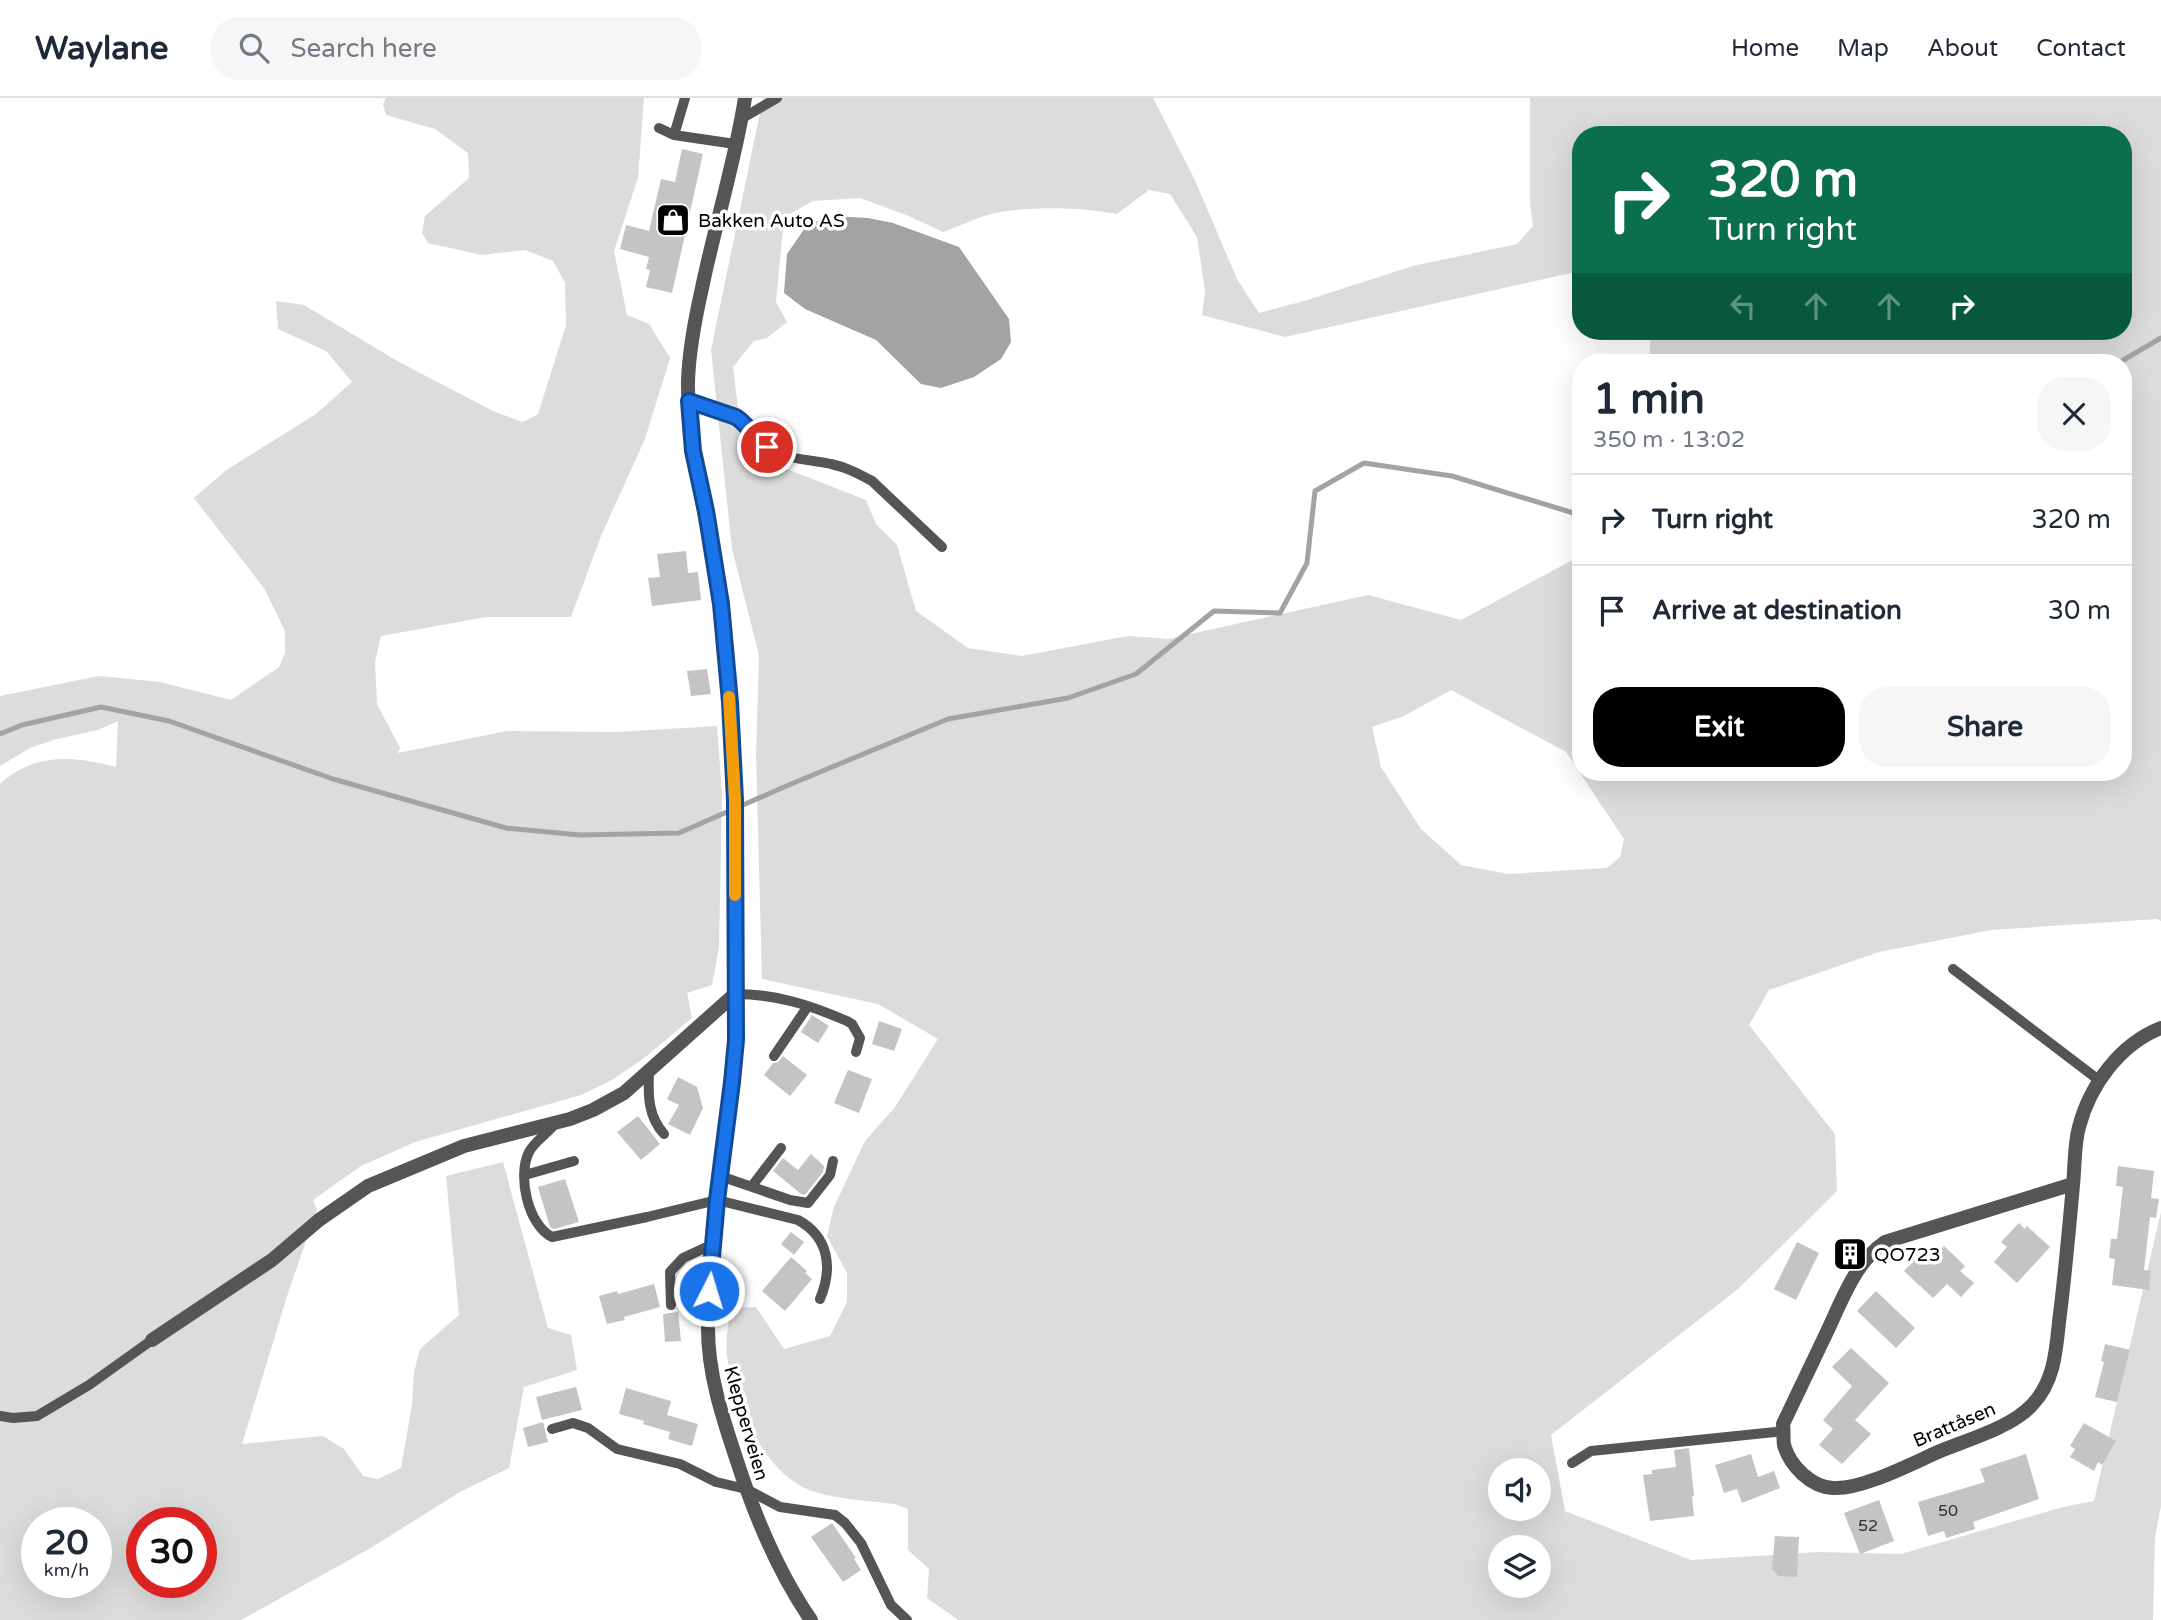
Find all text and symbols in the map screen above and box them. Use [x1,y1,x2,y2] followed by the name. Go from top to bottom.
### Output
[211,17,701,80] search box
[35,29,169,68] text: Waylane
[235,29,273,67] icon: search
[291,33,437,64] text: Search here
[1731,34,1799,63] text: Home
[1837,34,1889,63] text: Map
[1927,34,1998,63] text: About
[2036,34,2126,63] text: Contact
[1708,151,1858,210] text: 320 m
[1593,154,1684,245] icon: right
[654,201,692,239] shop icon: Bakken Auto AS
[698,210,845,232] place label: Bakken Auto AS
[1708,211,1857,249] text: Turn right
[1724,287,1762,325] icon: left
[1797,287,1835,325] icon: ahead
[1870,287,1908,325] icon: ahead
[1943,287,1981,325] icon: right
[1593,374,1705,425] text: 1 min
[2037,377,2111,451] button: close
[737,417,797,477] pin
[1593,426,1745,454] text: 350 m · 13:02
[748,428,786,466] icon: arrive
[1593,501,1631,539] icon: right
[1652,504,1773,535] text: Turn right
[2031,504,2111,535] text: 320 m
[1593,592,1631,630] icon: arrive
[1652,595,1902,626] text: Arrive at destination
[2048,595,2111,626] text: 30 m
[1593,687,1845,767] button: Exit
[1859,687,2111,767] button: Share
[1831,1235,1869,1273] building icon: QO723
[1874,1244,1941,1266] place label: QO723
[672,1254,746,1328] position arrow
[719,1364,773,1483] street label: Klepperveien
[1910,1398,1999,1452] street label: Brattåsen
[1488,1458,1551,1598] map controls
[1488,1458,1551,1521] button: sound
[1938,1501,1958,1521] house number: 50
[126,1507,217,1598] speed limit sign: 30
[1858,1516,1878,1536] house number: 52
[45,1522,88,1564] text: 20
[1488,1535,1551,1598] button: layers
[44,1559,89,1581] text: km/h

